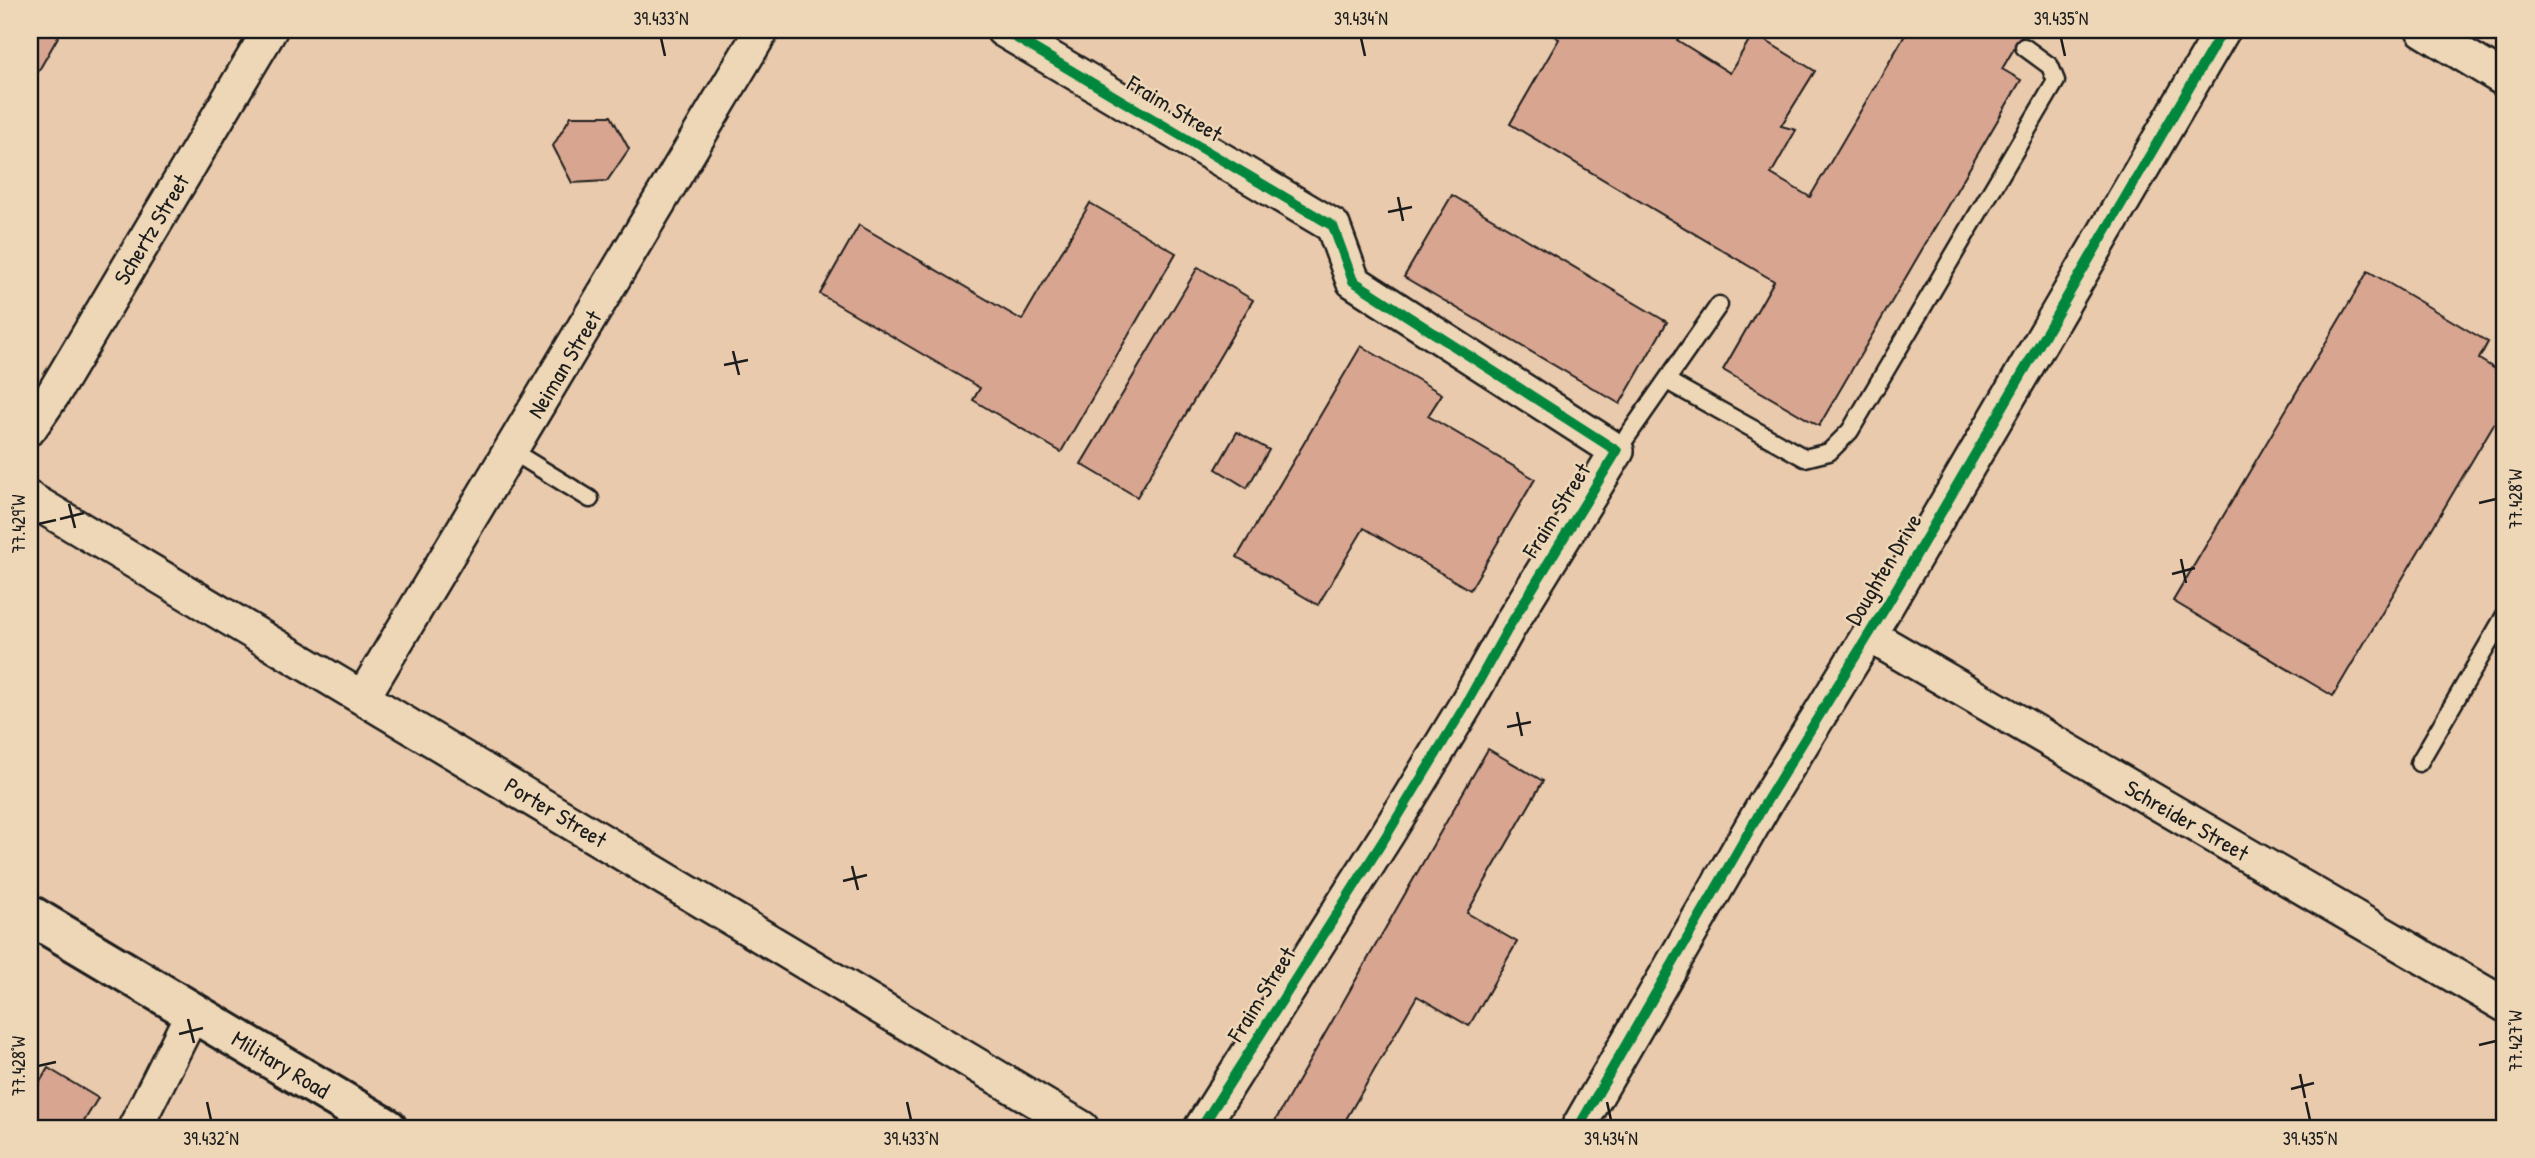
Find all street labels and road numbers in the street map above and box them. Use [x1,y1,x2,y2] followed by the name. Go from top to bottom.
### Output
[1121,67,1229,149] street label: Fraim Street
[106,167,197,290] street label: Schertz Street
[520,303,609,424] street label: Neiman Street
[1514,456,1598,564] street label: Fraim Street
[1837,507,1929,631] street label: Doughten Drive
[499,769,614,855] street label: Porter Street
[2119,772,2255,868] street label: Schreider Street
[1219,940,1303,1048] street label: Fraim Street
[226,1023,336,1105] street label: Military Road

